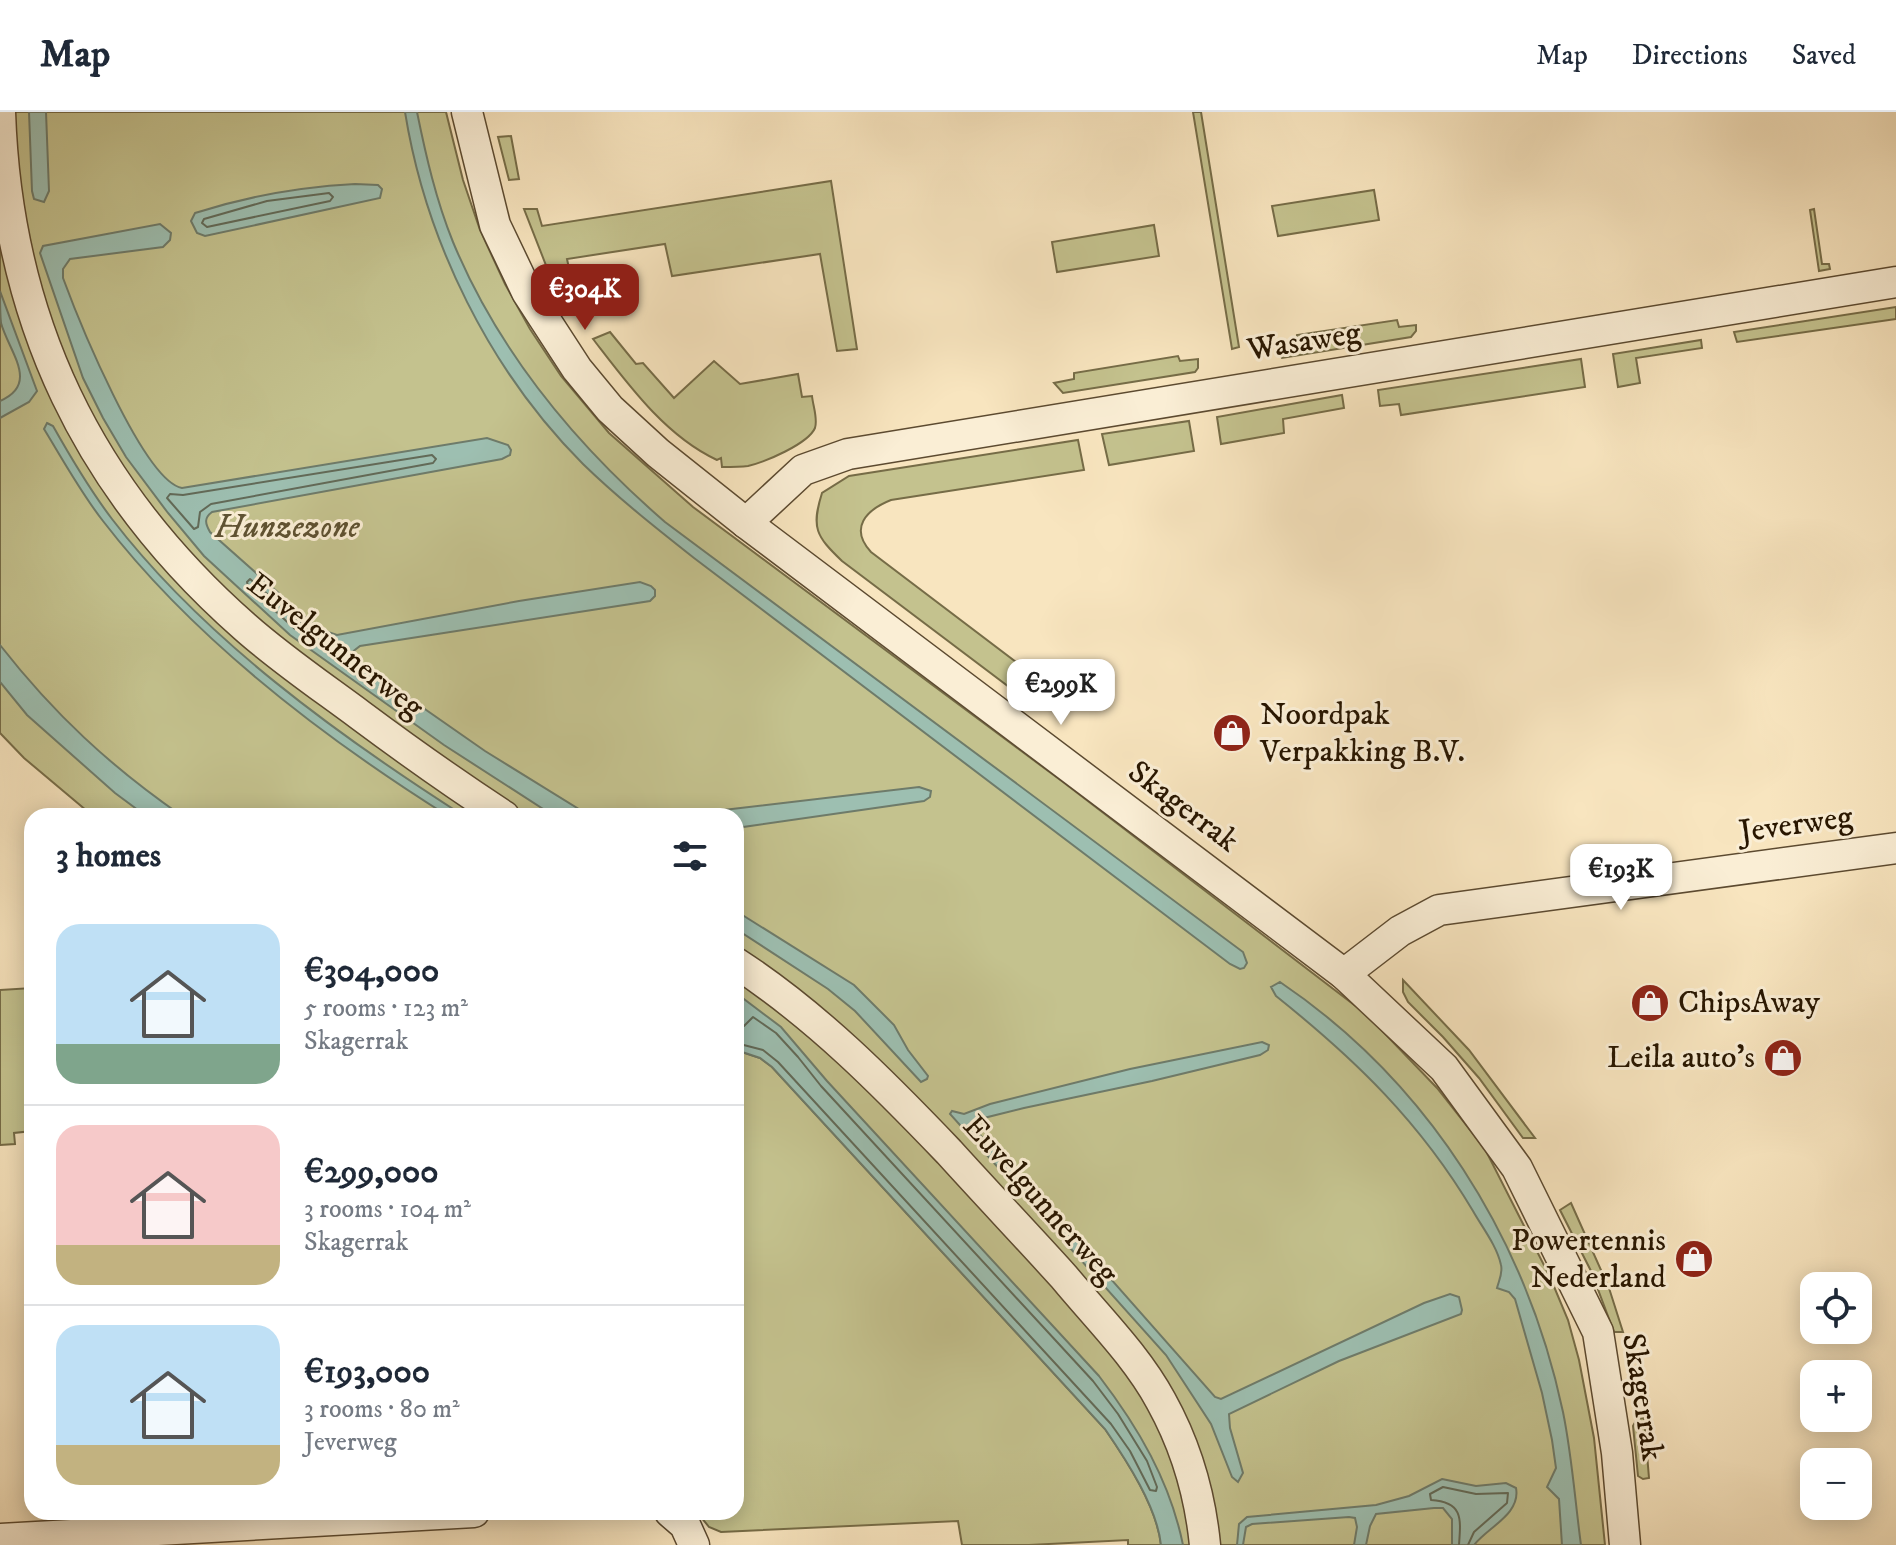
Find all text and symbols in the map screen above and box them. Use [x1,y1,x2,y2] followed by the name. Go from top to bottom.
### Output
[40,31,110,79] text: Map
[1536,38,1588,73] text: Map
[1632,38,1748,73] text: Directions
[1792,38,1856,73] text: Saved
[529,264,641,332] pin: €304K
[549,273,621,306] text: €304K
[1243,313,1364,371] street label: Wasaweg
[214,508,360,548] park label: Hunzezone
[238,564,432,728] street label: Euvelgunnerweg
[1005,659,1117,727] pin: €299K
[1025,668,1097,701] text: €299K
[1259,695,1465,772] place label: Noordpak Verpakking B.V.
[1211,712,1253,754] shop icon: Noordpak Verpakking B.V.
[1120,752,1246,862] street label: Skagerrak
[1734,797,1856,853] street label: Jeverweg
[668,834,712,878] icon: filters
[56,835,161,877] text: 3 homes
[1565,844,1677,912] pin: €193K
[1588,853,1654,886] text: €193K
[304,950,439,992] text: €304,000
[120,956,216,1052] icon: home
[1629,982,1671,1024] shop icon: ChipsAway
[1678,983,1821,1023] place label: ChipsAway
[304,992,468,1025] text: 5 rooms · 123 m²
[304,1025,408,1058] text: Skagerrak
[1762,1037,1804,1079] shop icon: Leila auto's
[1607,1038,1755,1078] place label: Leila auto's
[954,1107,1127,1293] street label: Euvelgunnerweg
[304,1151,439,1193] text: €299,000
[120,1157,216,1253] icon: home
[304,1193,471,1226] text: 3 rooms · 104 m²
[1511,1221,1666,1298] place label: Powertennis Nederland
[304,1226,408,1259] text: Skagerrak
[1673,1238,1715,1280] shop icon: Powertennis Nederland
[1800,1272,1872,1520] map controls
[1800,1272,1872,1344] button: locate
[1612,1330,1672,1464] street label: Skagerrak
[304,1351,430,1393] text: €193,000
[120,1357,216,1453] icon: home
[1800,1360,1872,1432] button: +
[304,1393,460,1426] text: 3 rooms · 80 m²
[304,1426,397,1459] text: Jeverweg
[1800,1448,1872,1520] button: −

